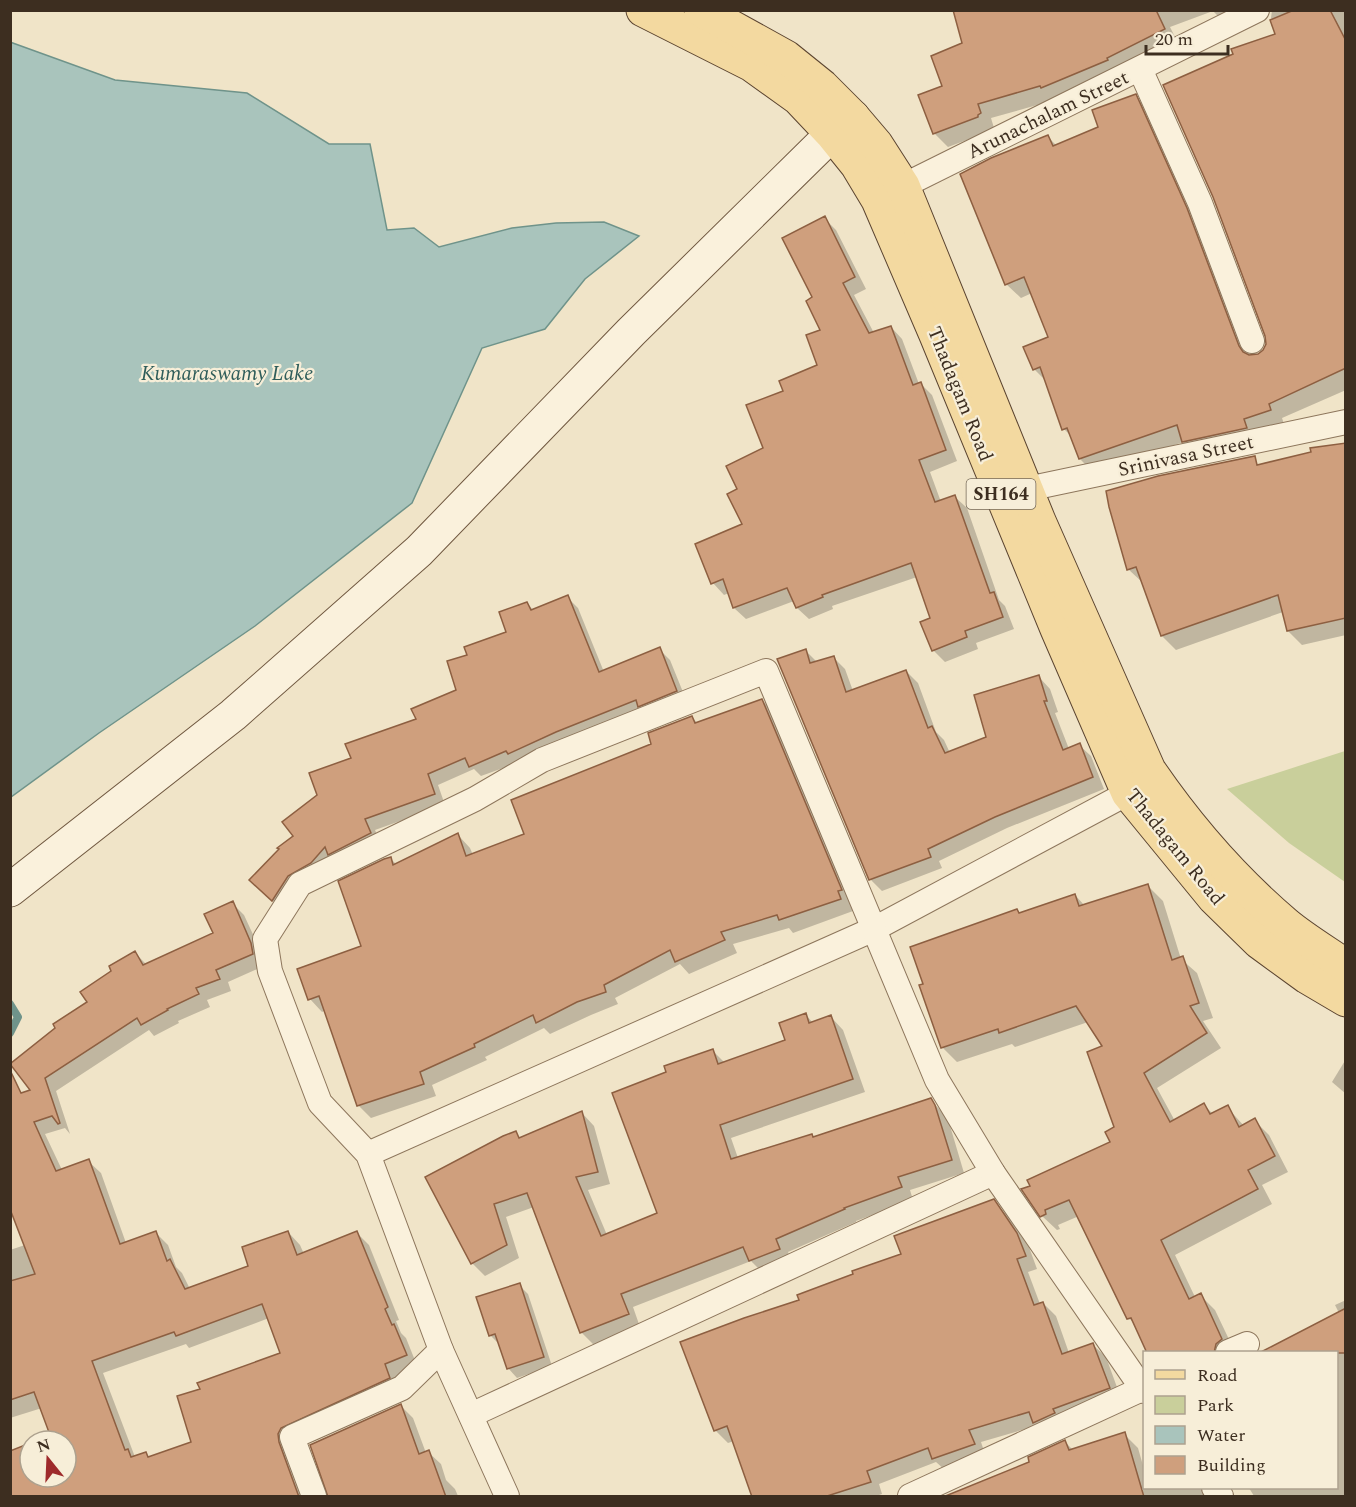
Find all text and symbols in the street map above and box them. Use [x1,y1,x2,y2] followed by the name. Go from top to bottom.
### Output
[1146,18,1228,56] scale bar
[1155,26,1193,53] text: 20 m
[962,63,1134,167] street label: Arunachalam Street
[919,322,1001,466] street label: Thadagam Road
[141,358,313,390] water label: Kumaraswamy Lake
[1115,427,1257,485] street label: Srinivasa Street
[966,479,1036,509] road number: SH164
[1118,782,1232,912] street label: Thadagam Road
[1143,1351,1338,1489] legend
[1197,1362,1238,1389] text: Road
[1197,1392,1234,1419] text: Park
[1197,1422,1245,1449] text: Water
[18,1429,78,1489] north arrow
[34,1432,54,1459] text: N
[1197,1452,1266,1479] text: Building

